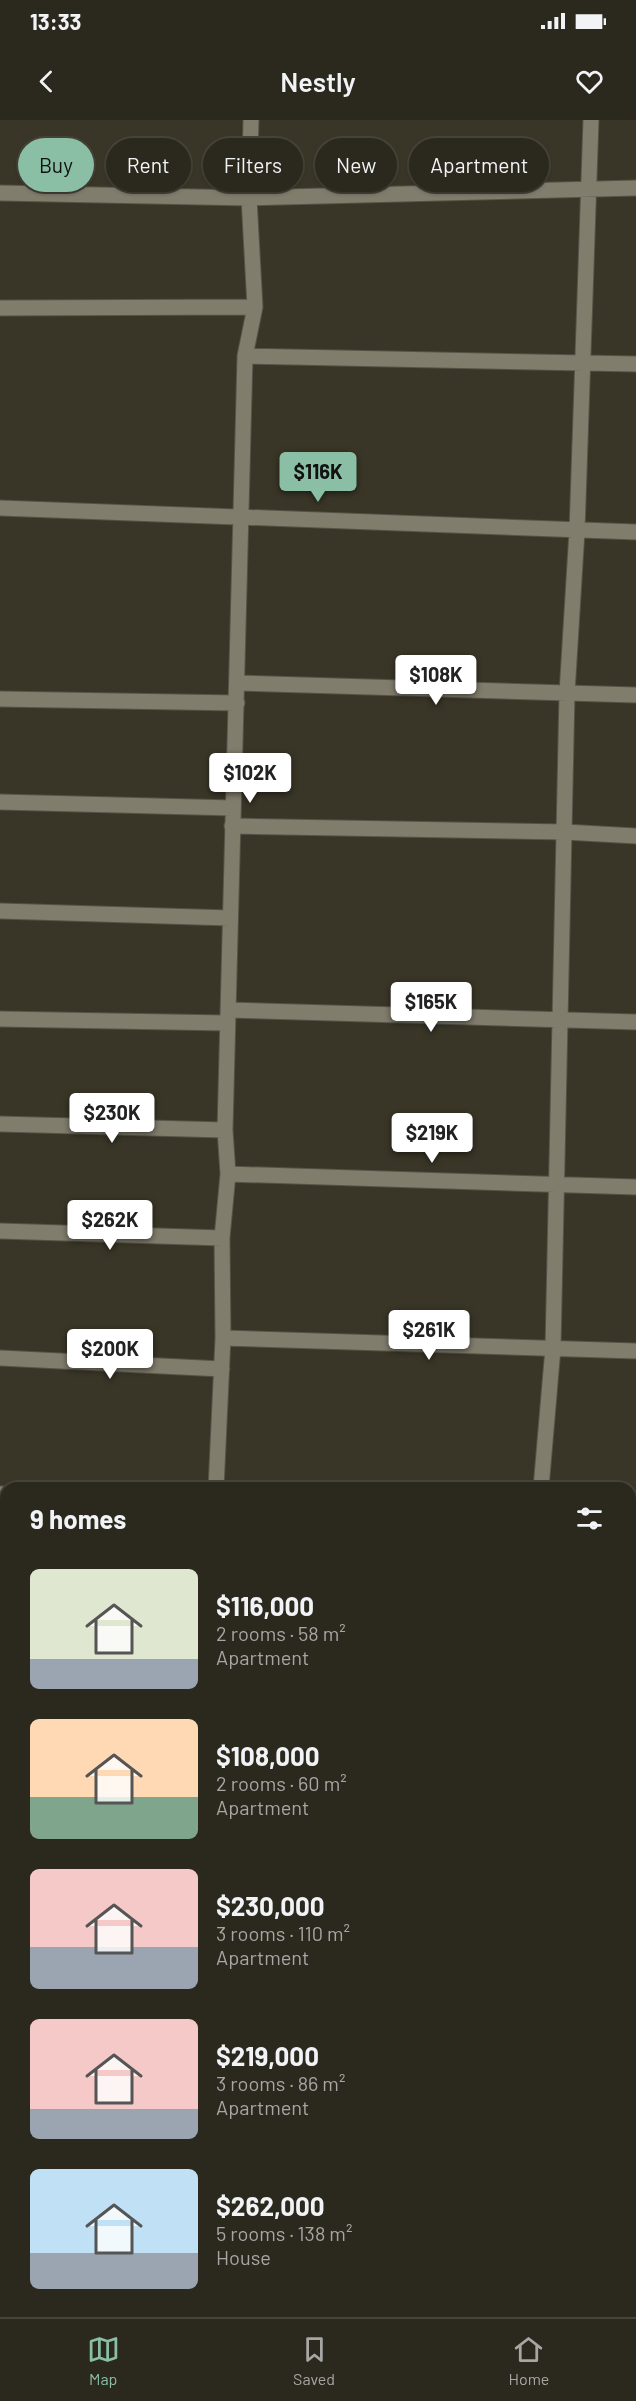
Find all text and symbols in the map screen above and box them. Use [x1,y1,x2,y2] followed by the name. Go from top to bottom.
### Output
[30,8,81,34] text: 13:33
[30,65,63,98] icon: back
[280,65,356,97] text: Nestly
[573,65,606,98] icon: heart
[18,138,94,192] chip: Buy
[106,138,191,192] chip: Rent
[203,138,303,192] chip: Filters
[315,138,397,192] chip: New
[409,138,549,192] chip: Apartment
[276,452,360,503] pin: $116K
[294,459,343,483] text: $116K
[394,655,478,706] pin: $108K
[409,662,463,686] text: $108K
[208,753,292,804] pin: $102K
[223,760,277,784] text: $102K
[389,982,473,1033] pin: $165K
[405,989,457,1013] text: $165K
[70,1093,154,1144] pin: $230K
[83,1100,141,1124] text: $230K
[390,1113,474,1164] pin: $219K
[406,1120,458,1144] text: $219K
[68,1200,152,1251] pin: $262K
[81,1207,139,1231] text: $262K
[387,1310,471,1361] pin: $261K
[403,1317,455,1341] text: $261K
[68,1329,152,1380] pin: $200K
[81,1336,139,1360] text: $200K
[573,1502,606,1535] icon: filters
[30,1503,126,1534] text: 9 homes
[216,1590,314,1621] text: $116,000
[78,1593,150,1665] icon: home
[216,1621,346,1645] text: 2 rooms · 58 m²
[216,1645,309,1669] text: Apartment
[216,1740,320,1771] text: $108,000
[78,1743,150,1815] icon: home
[216,1771,347,1795] text: 2 rooms · 60 m²
[216,1795,309,1819] text: Apartment
[216,1890,325,1921] text: $230,000
[78,1893,150,1965] icon: home
[216,1921,350,1945] text: 3 rooms · 110 m²
[216,1945,309,1969] text: Apartment
[216,2040,319,2071] text: $219,000
[78,2043,150,2115] icon: home
[216,2071,345,2095] text: 3 rooms · 86 m²
[216,2095,309,2119] text: Apartment
[216,2190,325,2221] text: $262,000
[78,2193,150,2265] icon: home
[216,2221,352,2245] text: 5 rooms · 138 m²
[216,2245,271,2269] text: House
[87,2333,120,2388] tab: Map
[293,2333,335,2388] tab: Saved
[508,2333,549,2388] tab: Home

